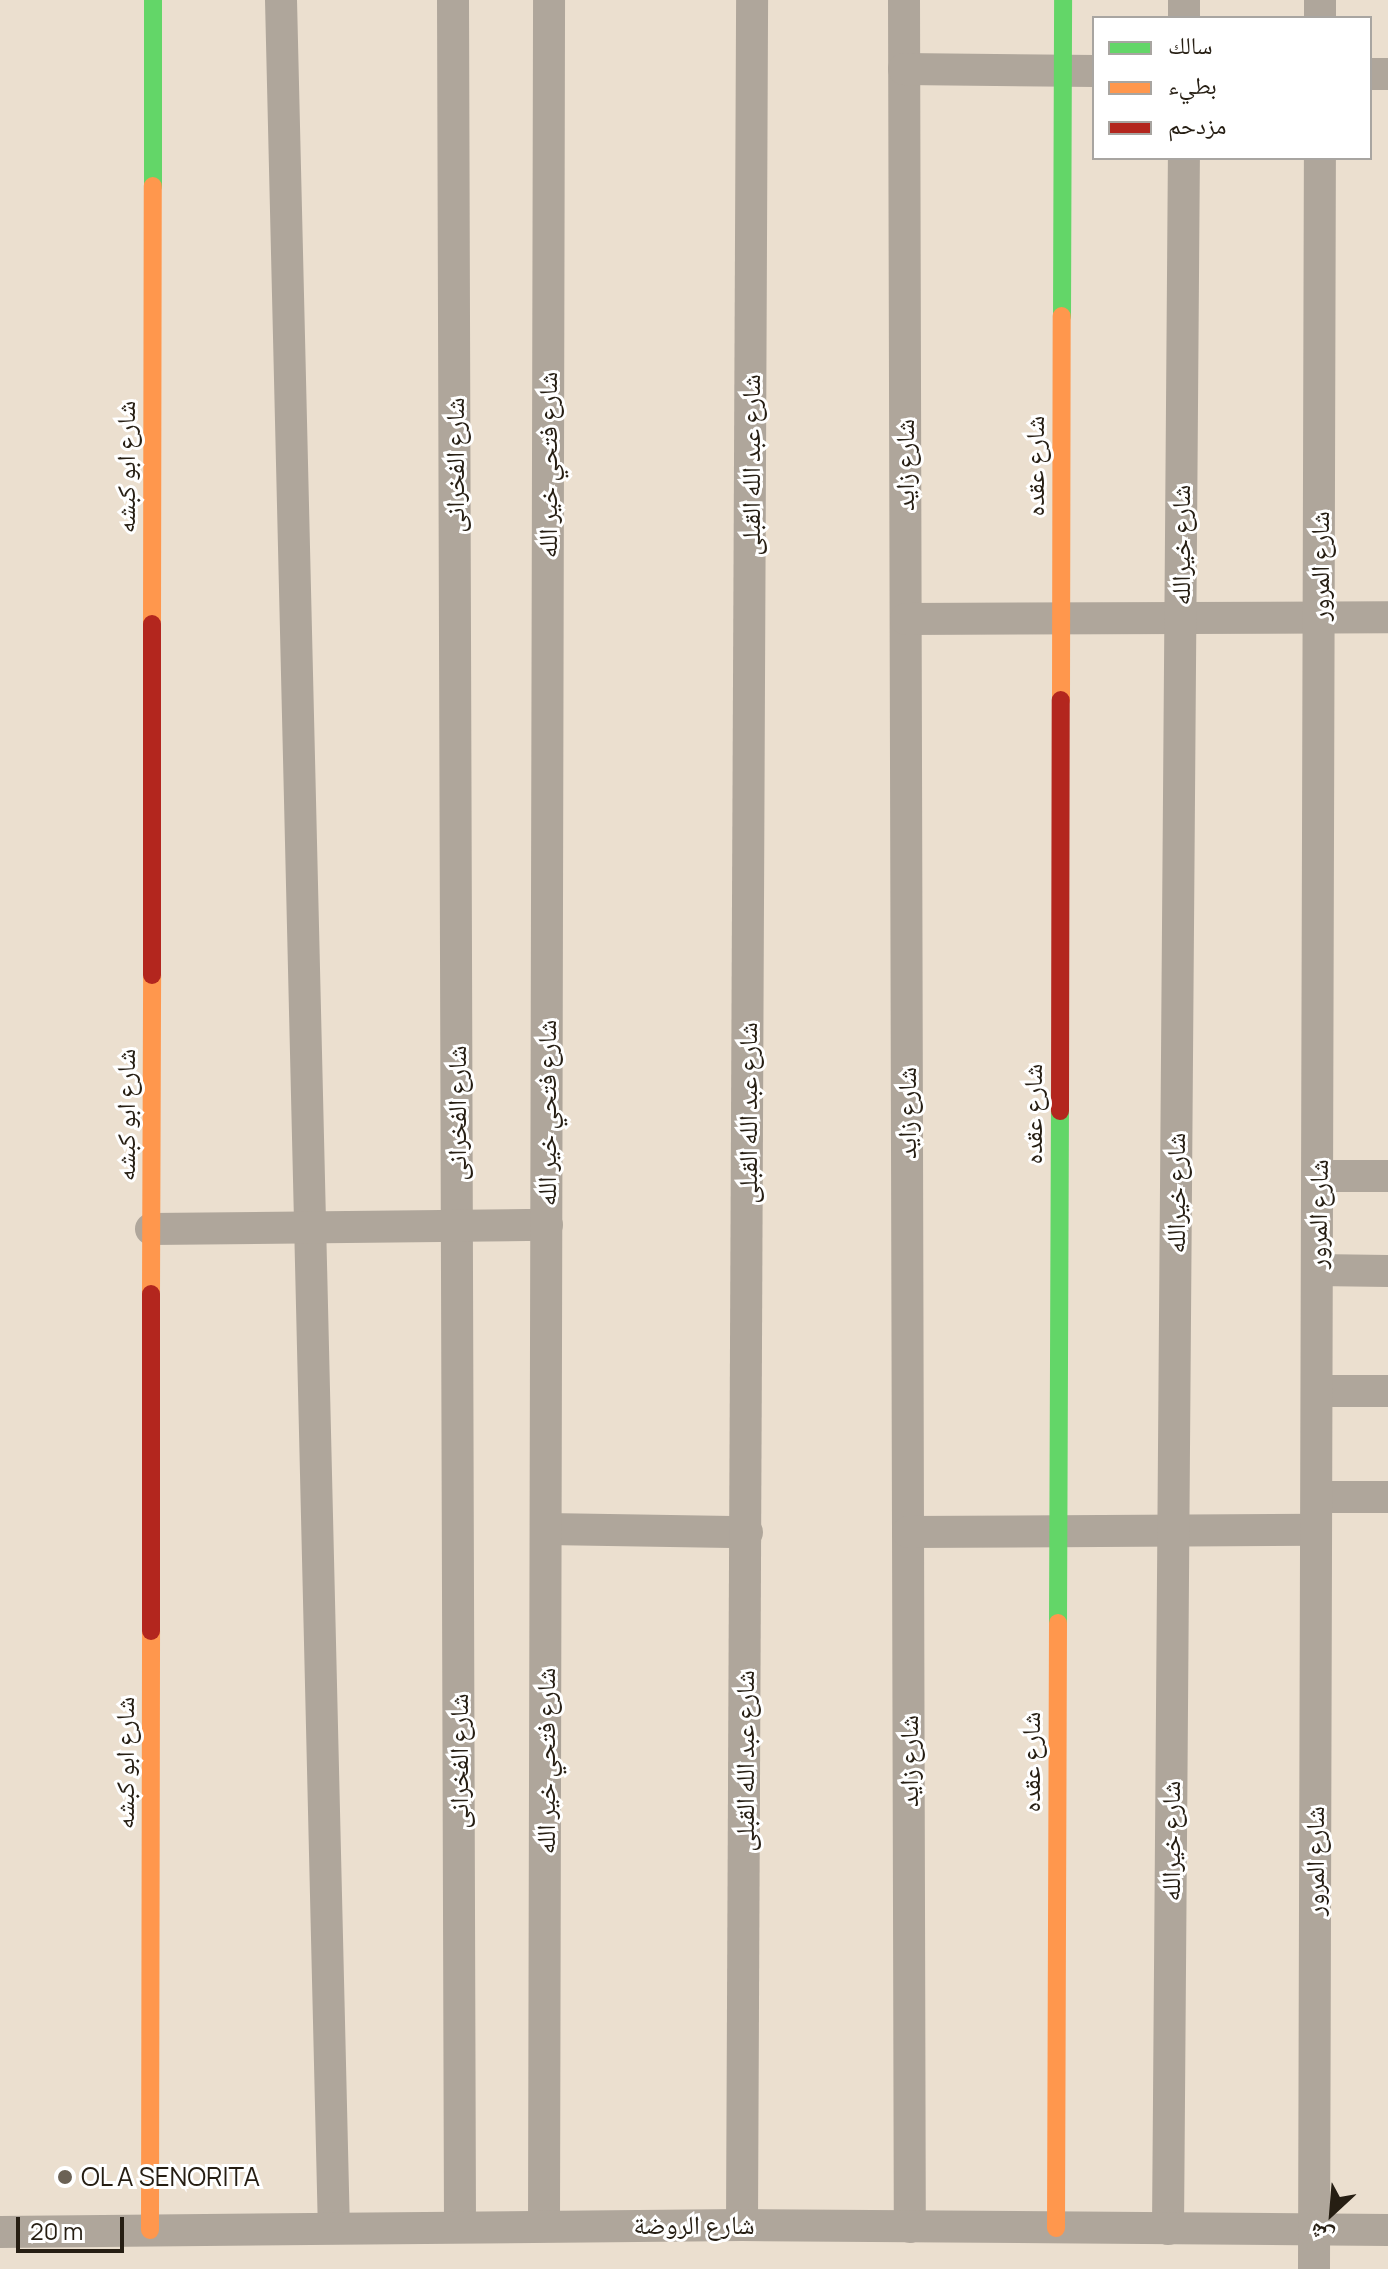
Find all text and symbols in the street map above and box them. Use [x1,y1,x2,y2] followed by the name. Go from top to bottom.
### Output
[1092,16,1372,160] legend
[1168,28,1213,61] text: سالك
[1168,68,1217,101] text: بطيء
[1168,108,1227,141] text: مزدحم
[532,372,564,558] street label: شارع فتحي خير الله
[735,374,767,556] street label: شارع عبد الله القبلى
[439,397,471,533] street label: شارع الفخرانى
[110,401,142,533] street label: شارع ابو كبشه
[1019,416,1051,516] street label: شارع عقده
[889,419,921,511] street label: شارع زايد
[1165,485,1197,605] street label: شارع خيرالله
[1304,511,1336,621] street label: شارع المرور
[531,1020,563,1206] street label: شارع فتحي خير الله
[732,1022,764,1204] street label: شارع عبد الله القبلى
[441,1045,473,1181] street label: شارع الفخرانى
[110,1049,142,1181] street label: شارع ابو كبشه
[1017,1064,1049,1164] street label: شارع عقده
[891,1067,923,1159] street label: شارع زايد
[1160,1133,1192,1253] street label: شارع خيرالله
[1301,1159,1335,1269] street label: شارع المرور
[530,1668,562,1854] street label: شارع فتحي خير الله
[729,1670,761,1852] street label: شارع عبد الله القبلى
[443,1693,475,1829] street label: شارع الفخرانى
[109,1697,141,1829] street label: شارع ابو كبشه
[1015,1712,1047,1812] street label: شارع عقده
[893,1715,925,1807] street label: شارع زايد
[1155,1781,1187,1901] street label: شارع خيرالله
[1299,1806,1331,1916] street label: شارع المرور
[81,2161,261,2193] place label: OL A SENORITA
[56,2168,74,2186] marker: OL A SENORITA
[1292,2173,1372,2253] north arrow
[20,2201,128,2251] scale bar
[633,2209,755,2241] street label: شارع الروضة
[30,2214,83,2247] text: 20 m
[1304,2216,1339,2253] text: ش

